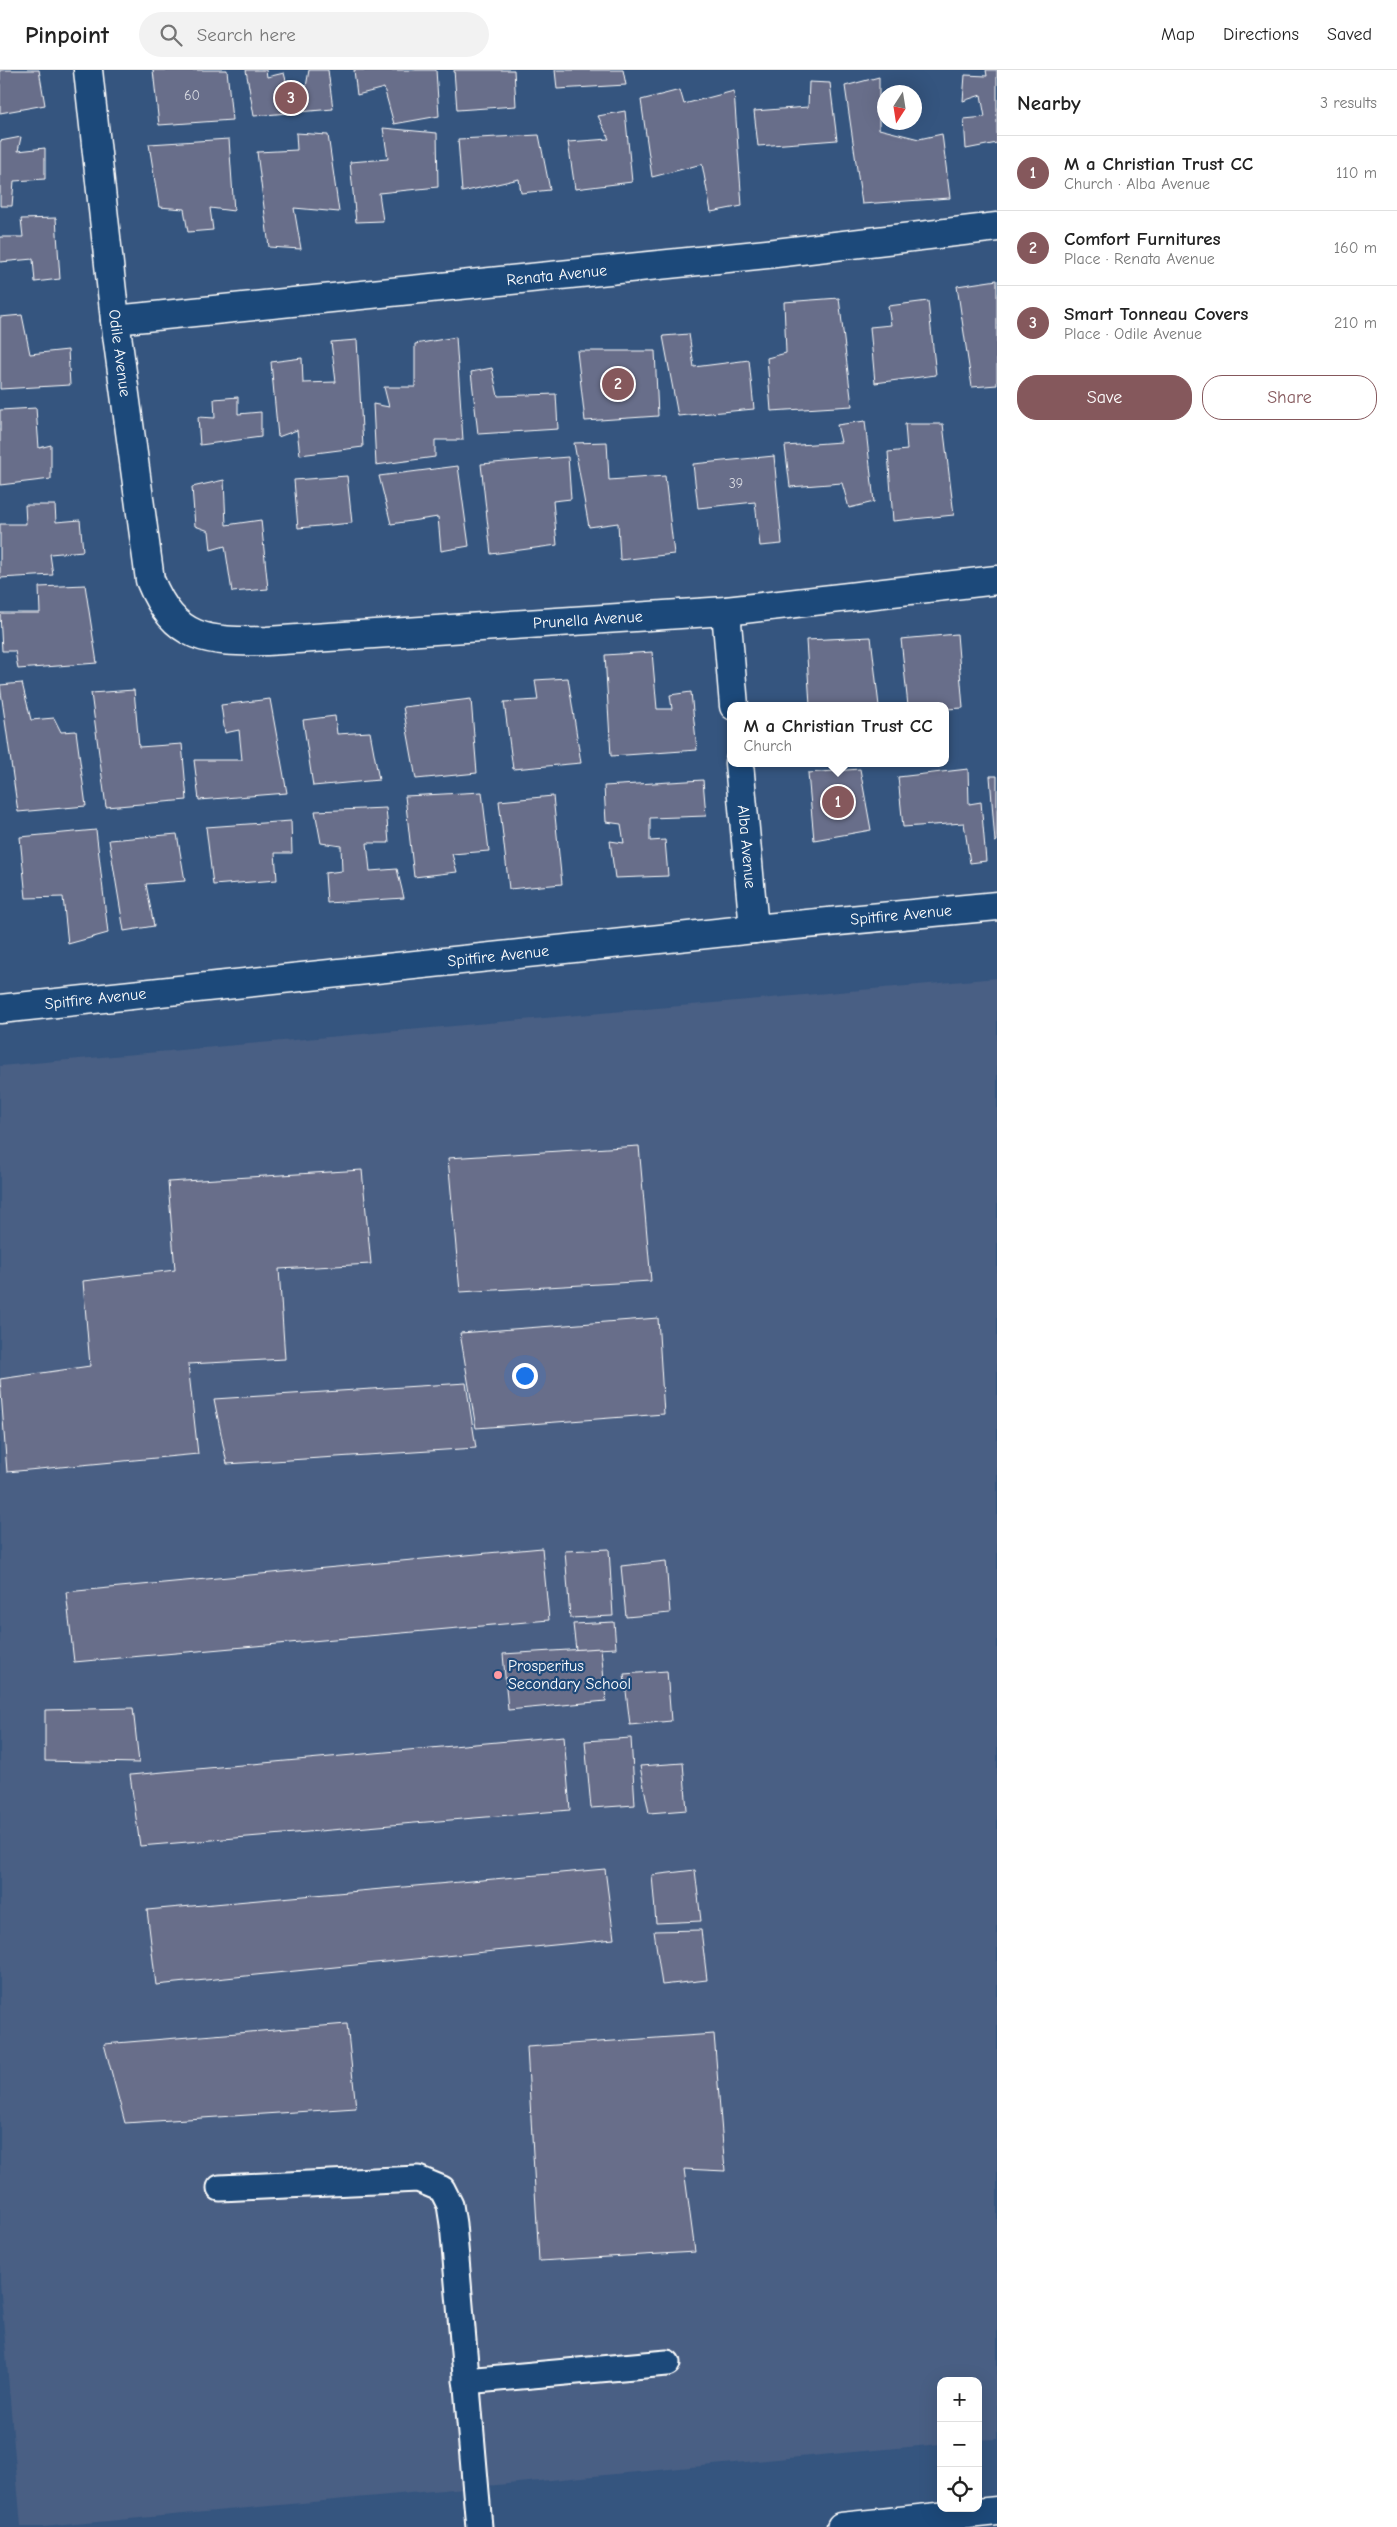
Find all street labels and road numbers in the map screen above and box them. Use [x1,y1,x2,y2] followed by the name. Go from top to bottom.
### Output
[506,261,608,289] street label: Renata Avenue
[105,309,134,398] street label: Odile Avenue
[532,607,643,633] street label: Prunella Avenue
[734,804,759,889] street label: Alba Avenue
[850,901,953,929] street label: Spitfire Avenue
[447,942,550,970] street label: Spitfire Avenue
[44,985,147,1013] street label: Spitfire Avenue

